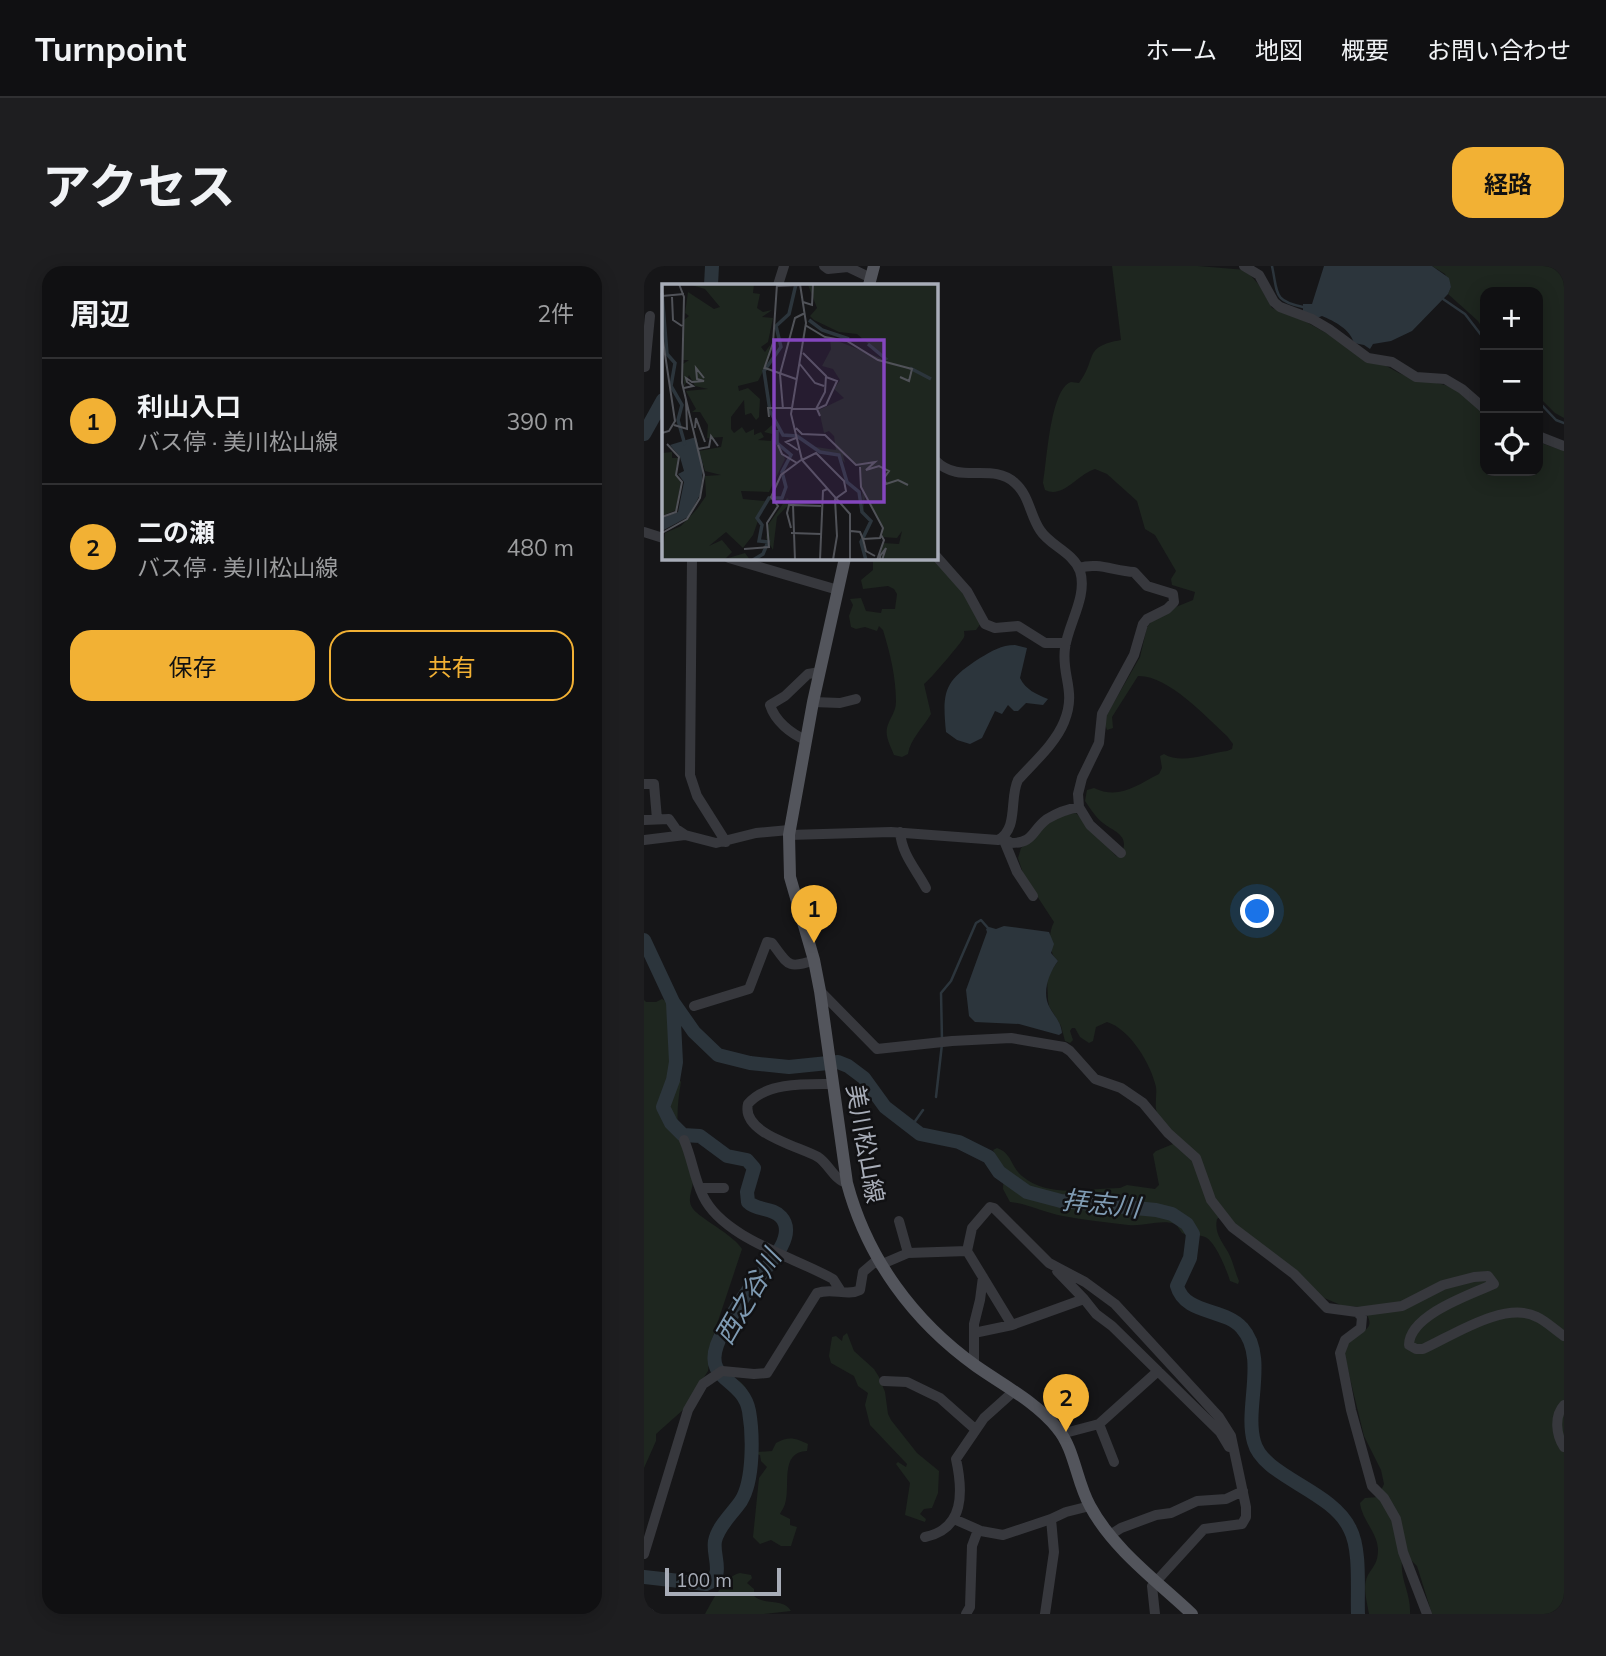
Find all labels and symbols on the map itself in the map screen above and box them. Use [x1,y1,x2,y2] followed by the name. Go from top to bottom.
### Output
[662,284,938,560] inset map
[791,885,837,943] pin: 1
[1240,894,1274,928] your location
[841,1082,891,1206] street label: 美川松山線
[1061,1183,1145,1224] water label: 拝志川
[707,1241,789,1350] water label: 西之谷川
[1043,1374,1089,1432] pin: 2
[665,1565,780,1597] scale bar

